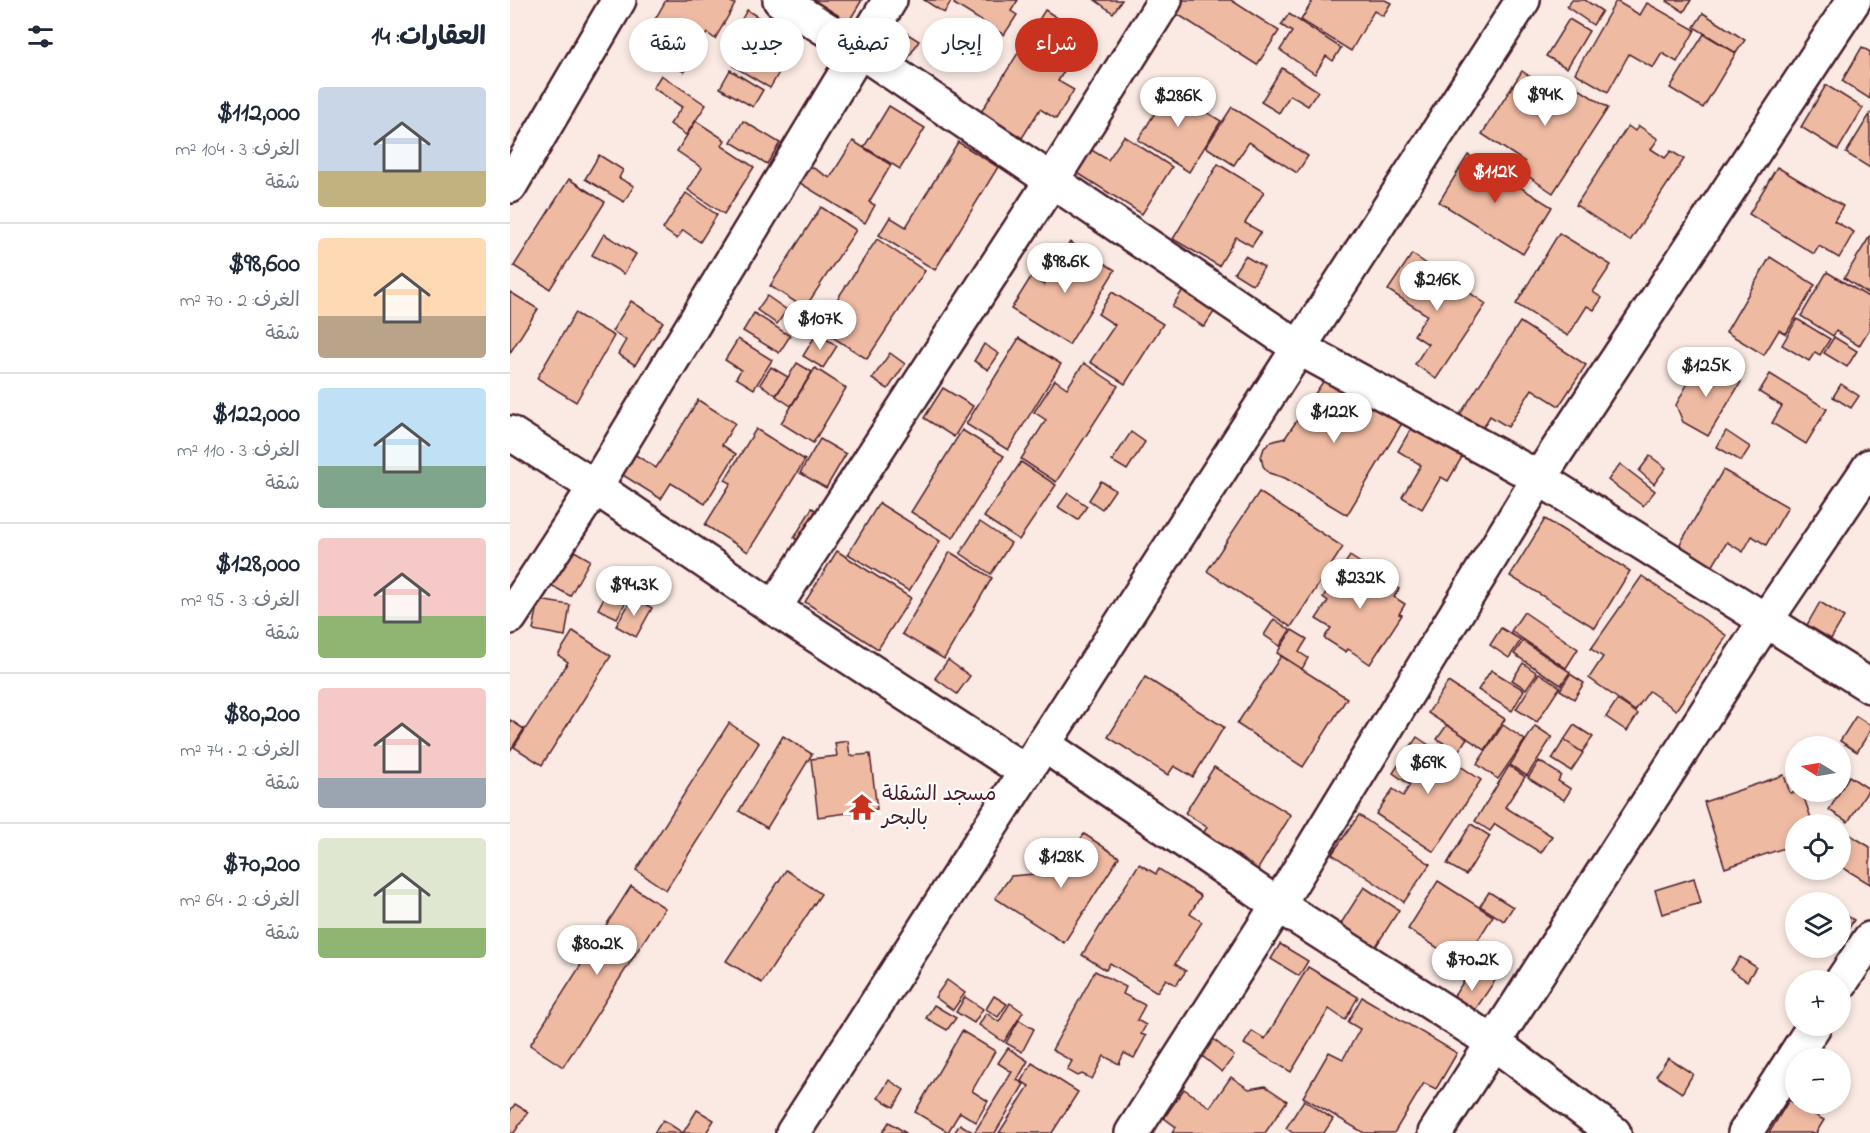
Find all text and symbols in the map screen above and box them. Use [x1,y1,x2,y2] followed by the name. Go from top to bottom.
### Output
[629,18,708,72] chip: شقة
[720,18,804,72] chip: جديد
[816,18,910,72] chip: تصفية
[922,18,1003,72] chip: إيجار
[1015,18,1098,72] chip: شراء
[371,19,486,57] text: العقارات: 14
[24,20,57,53] icon: filters
[1509,76,1581,127] pin: $94K
[1136,77,1220,128] pin: $286K
[1527,81,1563,110] text: $94K
[1154,82,1202,111] text: $286K
[217,95,300,133] text: $112,000
[366,111,438,183] icon: home
[175,136,300,165] text: الغرف: 3 · 104 m²
[1453,153,1537,204] pin: $112K
[1473,158,1517,187] text: $112K
[265,169,300,198] text: شقة
[1016,243,1114,294] pin: $98.6K
[228,246,300,284] text: $98,600
[1041,248,1089,277] text: $98.6K
[1395,261,1479,312] pin: $216K
[366,262,438,334] icon: home
[1414,266,1460,295] text: $216K
[180,287,300,316] text: الغرف: 2 · 70 m²
[778,300,862,351] pin: $107K
[797,305,843,334] text: $107K
[265,320,300,349] text: شقة
[1664,347,1748,398] pin: $125K
[1681,352,1731,381] text: $125K
[1292,393,1376,444] pin: $122K
[212,396,300,434] text: $122,000
[1310,398,1358,427] text: $122K
[366,412,438,484] icon: home
[177,437,300,466] text: الغرف: 3 · 110 m²
[265,470,300,499] text: شقة
[215,546,300,584] text: $128,000
[1318,559,1402,610] pin: $232K
[366,562,438,634] icon: home
[1335,564,1385,593] text: $232K
[585,566,683,617] pin: $94.3K
[610,571,658,600] text: $94.3K
[181,587,300,616] text: الغرف: 3 · 95 m²
[265,620,300,649] text: شقة
[223,696,300,734] text: $80,200
[366,712,438,784] icon: home
[1785,736,1851,802] north arrow
[1785,736,1851,1114] map controls
[180,737,300,766] text: الغرف: 2 · 74 m²
[1392,744,1464,795] pin: $69K
[1410,749,1446,778] text: $69K
[265,770,300,799] text: شقة
[880,780,996,834] place label: مسجد الشقلة بالبحر
[847,792,877,822] temple icon: مسجد الشقلة بالبحر
[1785,814,1851,880] button: locate
[1019,838,1103,889] pin: $128K
[1038,843,1084,872] text: $128K
[222,846,300,884] text: $70,200
[366,862,438,934] icon: home
[179,887,300,916] text: الغرف: 2 · 64 m²
[1785,892,1851,958] button: layers
[265,920,300,949] text: شقة
[548,925,646,976] pin: $80.2K
[571,930,623,959] text: $80.2K
[1423,941,1521,992] pin: $70.2K
[1446,946,1498,975] text: $70.2K
[1785,970,1851,1036] button: +
[1785,1048,1851,1114] button: −

